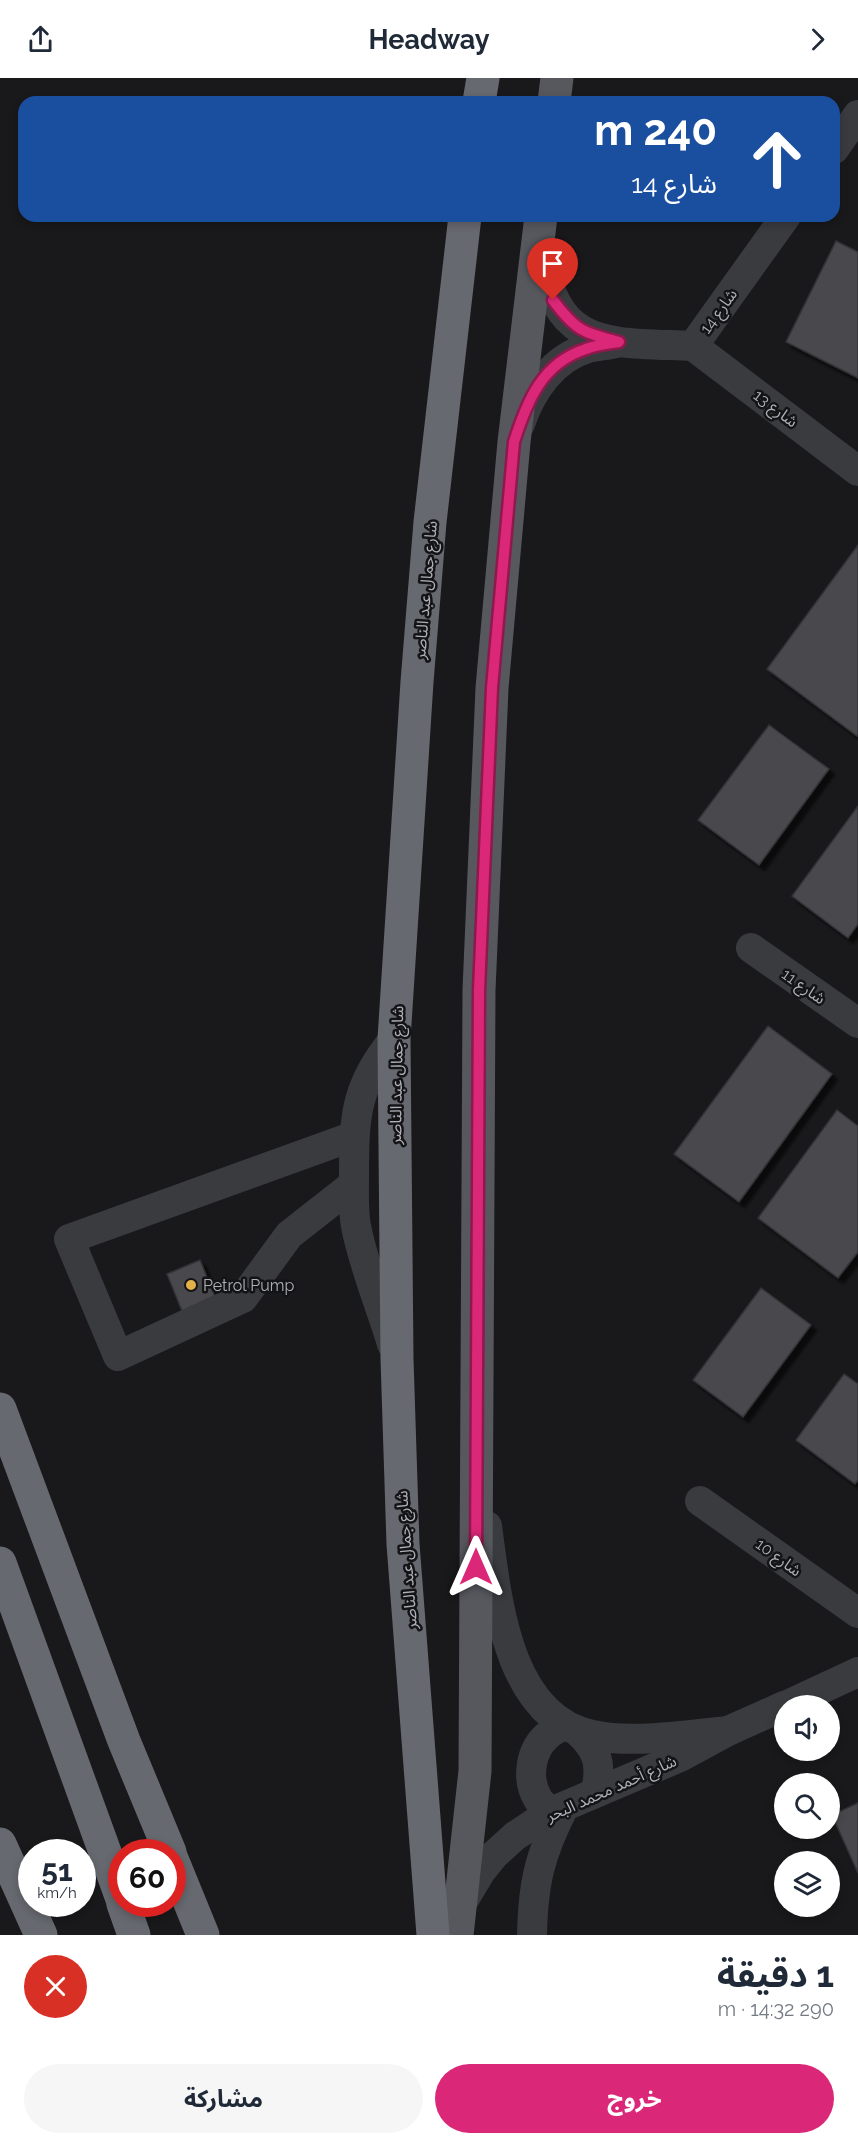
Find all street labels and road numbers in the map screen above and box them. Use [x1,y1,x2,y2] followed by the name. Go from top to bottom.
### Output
[696,285,743,339] street label: شارع 14
[748,386,802,434] street label: شارع 13
[410,520,444,661] street label: شارع جمال عبد الناصر
[776,965,829,1011] street label: شارع 11
[386,1005,410,1146] street label: شارع جمال عبد الناصر
[392,1490,424,1631] street label: شارع جمال عبد الناصر
[750,1534,805,1583] street label: شارع 10
[542,1751,681,1829] street label: شارع أحمد محمد البحر

